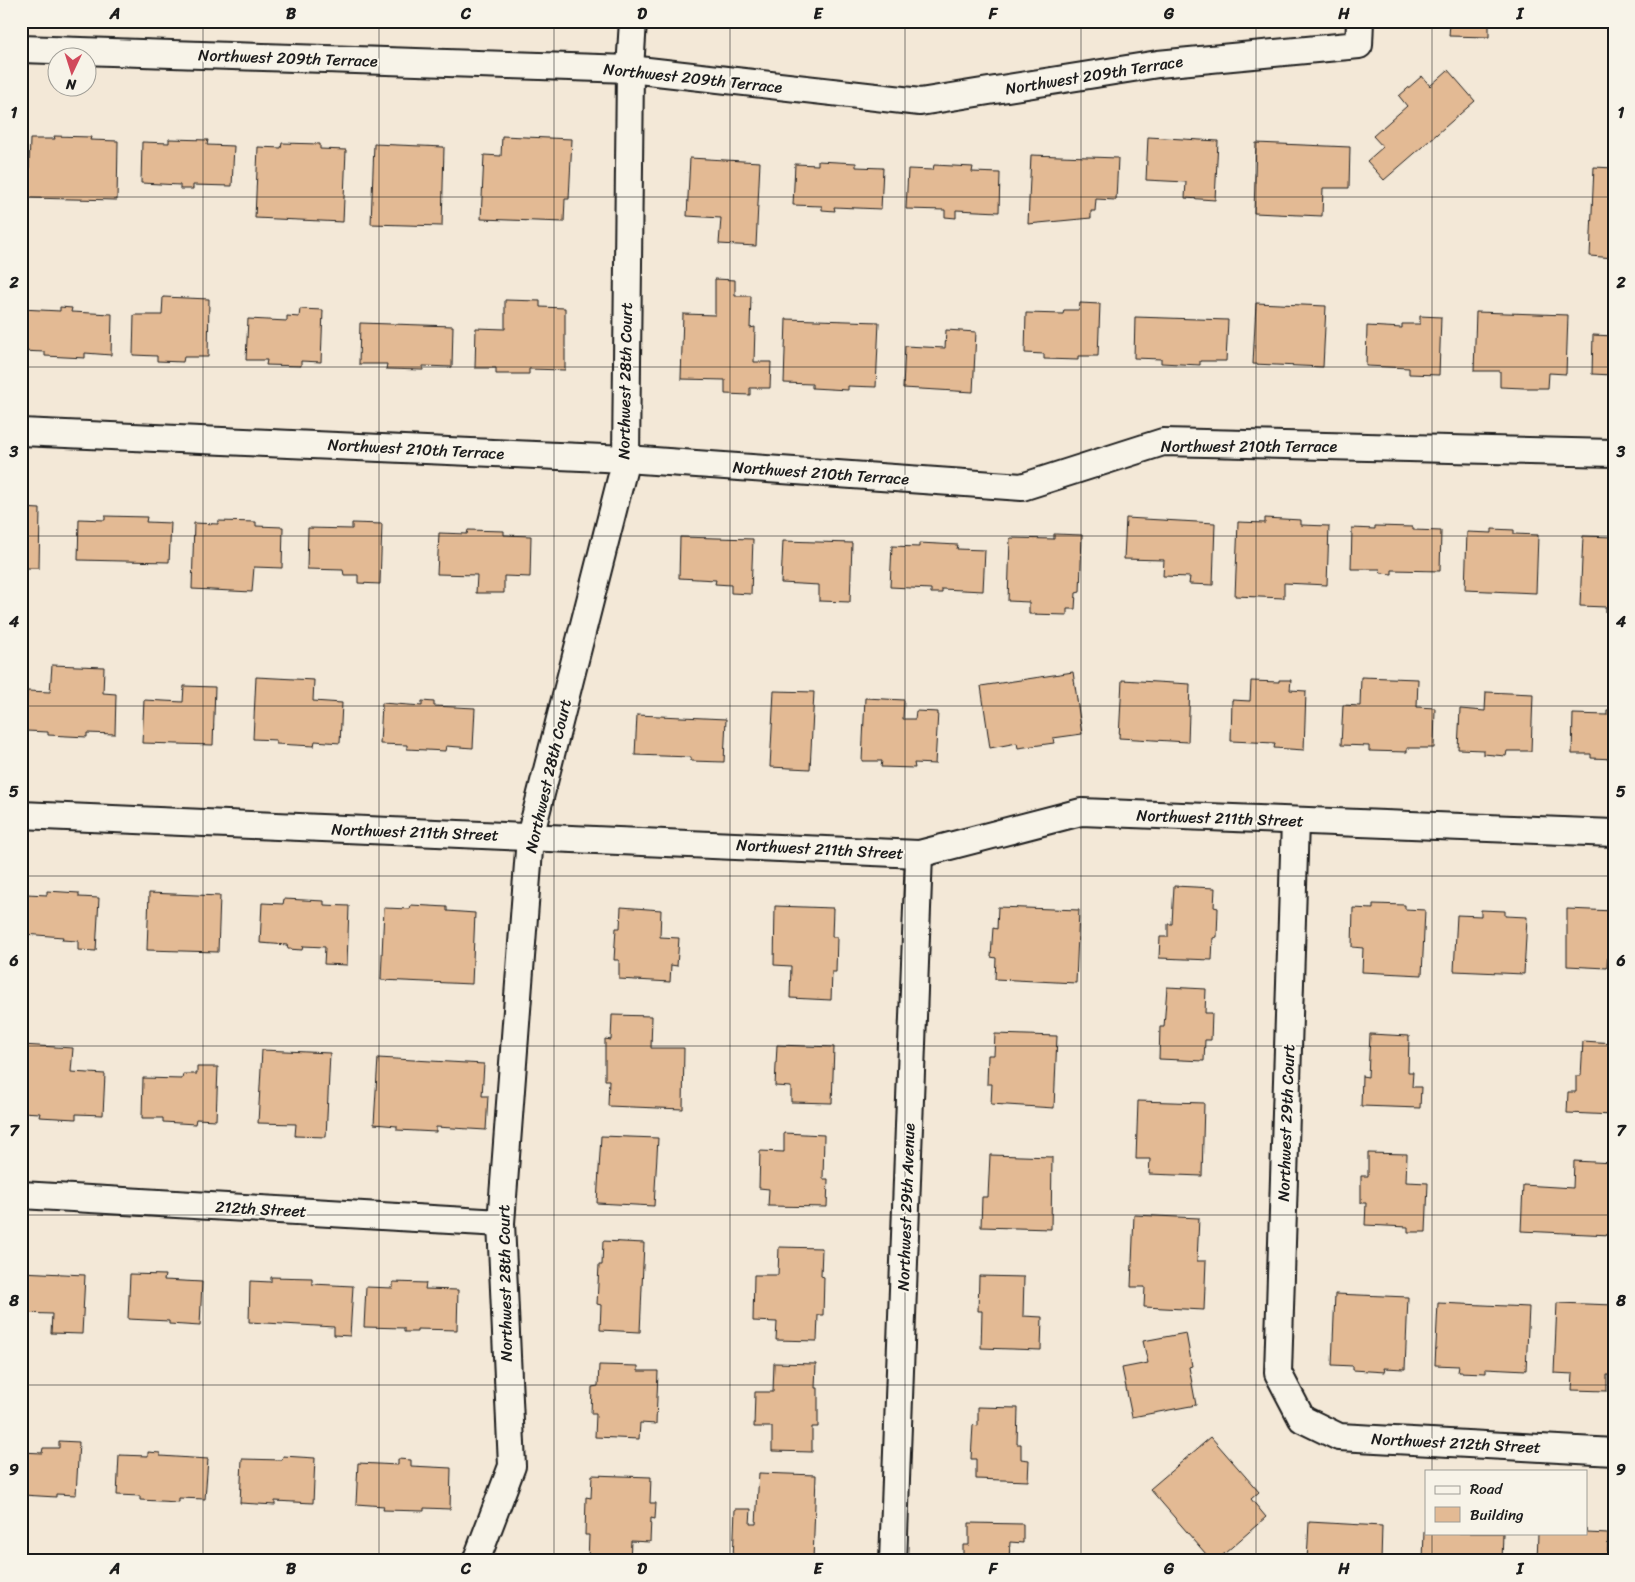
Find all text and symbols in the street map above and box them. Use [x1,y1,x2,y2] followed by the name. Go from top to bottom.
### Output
[109,0,120,28] text: A
[286,0,297,28] text: B
[460,0,472,28] text: C
[637,0,647,28] text: D
[814,0,824,28] text: E
[988,0,999,28] text: F
[1163,0,1175,28] text: G
[1337,0,1350,28] text: H
[1516,0,1525,28] text: I
[198,40,379,76] street label: Northwest 209th Terrace
[1003,47,1185,103] street label: Northwest 209th Terrace
[48,48,98,98] north arrow
[602,54,784,102] street label: Northwest 209th Terrace
[65,72,78,97] text: N
[11,98,18,127] text: 1
[1618,98,1625,127] text: 1
[8,268,19,297] text: 2
[1615,268,1626,297] text: 2
[609,302,641,460] street label: Northwest 28th Court
[327,430,505,468] street label: Northwest 210th Terrace
[1161,432,1338,461] street label: Northwest 210th Terrace
[9,437,19,466] text: 3
[1616,437,1626,466] text: 3
[732,452,910,494] street label: Northwest 210th Terrace
[8,607,19,636] text: 4
[1615,607,1626,636] text: 4
[516,696,580,856] street label: Northwest 28th Court
[9,777,19,806] text: 5
[1616,777,1626,806] text: 5
[1136,801,1304,835] street label: Northwest 211th Street
[331,815,499,849] street label: Northwest 211th Street
[736,830,904,868] street label: Northwest 211th Street
[8,946,19,975] text: 6
[1615,946,1626,975] text: 6
[1269,1044,1303,1202] street label: Northwest 29th Court
[9,1116,20,1145] text: 7
[1616,1116,1627,1145] text: 7
[889,1122,923,1291] street label: Northwest 29th Avenue
[215,1192,307,1226] street label: 212th Street
[489,1204,521,1362] street label: Northwest 28th Court
[8,1286,19,1315] text: 8
[1615,1286,1626,1315] text: 8
[1370,1424,1542,1462] street label: Northwest 212th Street
[9,1455,19,1484] text: 9
[1616,1455,1626,1484] text: 9
[1425,1470,1588,1534] legend
[1470,1476,1503,1502] text: Road
[1470,1502,1524,1528] text: Building
[109,1554,120,1582] text: A
[286,1554,297,1582] text: B
[460,1554,472,1582] text: C
[637,1554,647,1582] text: D
[814,1554,824,1582] text: E
[988,1554,999,1582] text: F
[1163,1554,1175,1582] text: G
[1337,1554,1350,1582] text: H
[1516,1554,1525,1582] text: I

